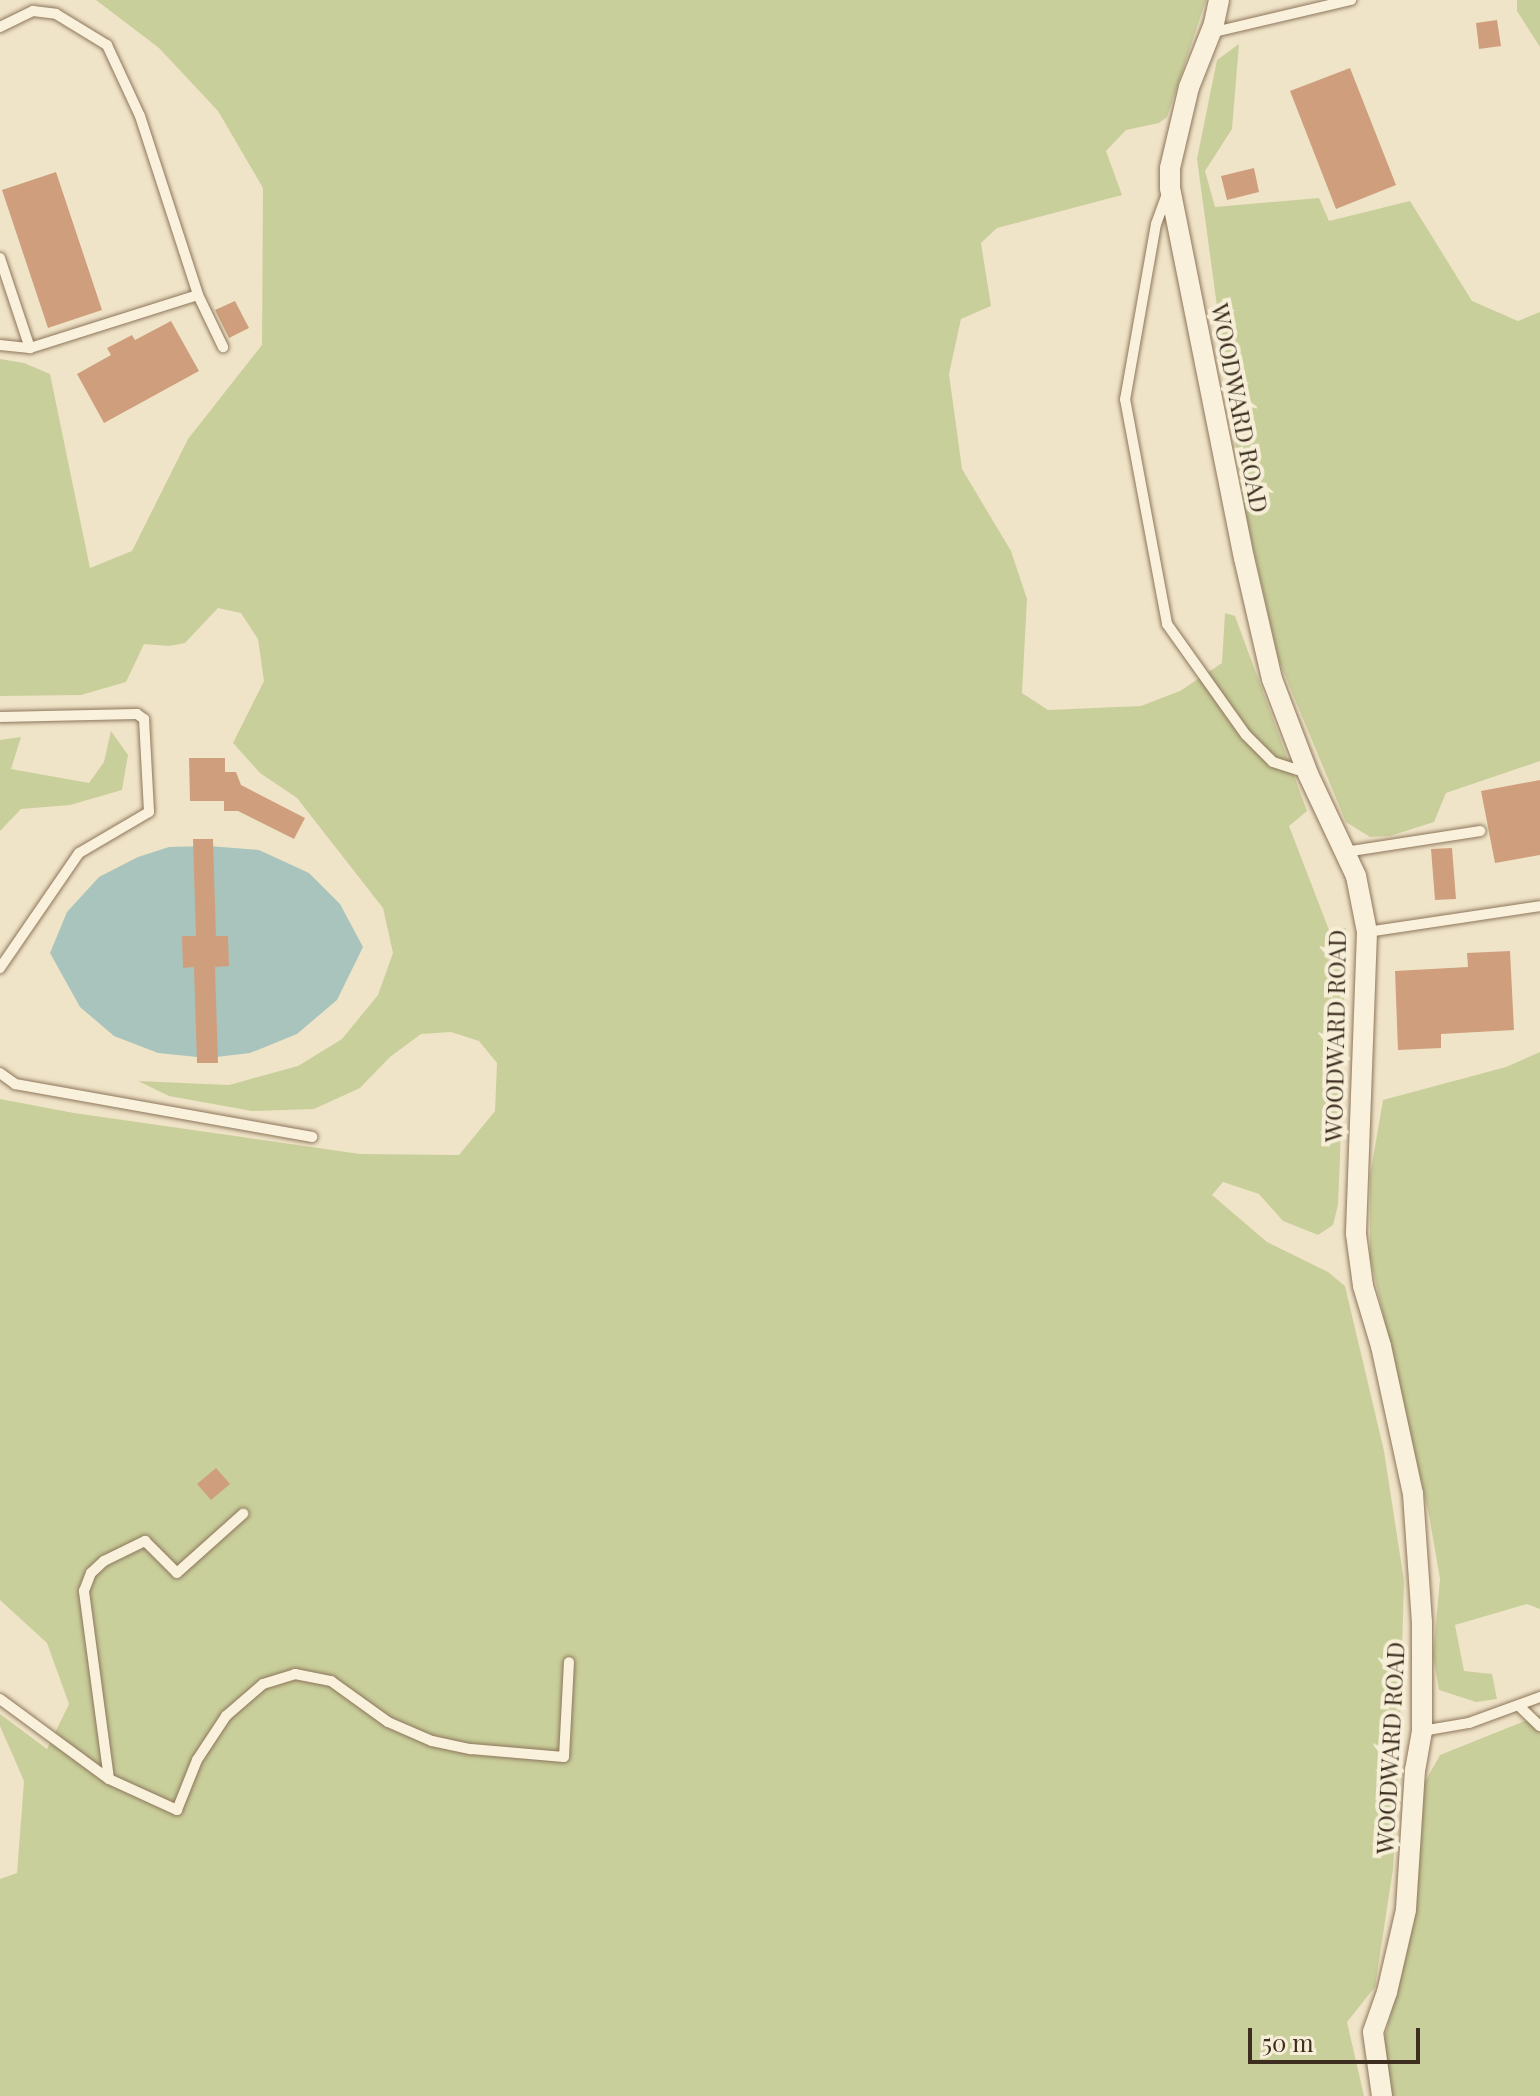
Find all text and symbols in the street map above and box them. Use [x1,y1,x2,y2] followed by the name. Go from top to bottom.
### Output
[1206,301,1274,515] street label: WOODWARD ROAD
[1319,929,1351,1143] street label: WOODWARD ROAD
[1370,1641,1410,1855] street label: WOODWARD ROAD
[1252,2012,1424,2062] scale bar
[1262,2026,1314,2058] text: 50 m

